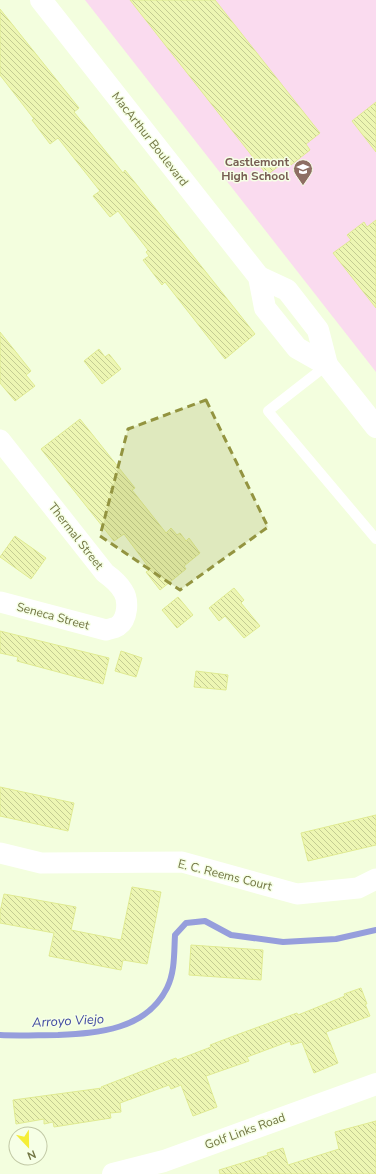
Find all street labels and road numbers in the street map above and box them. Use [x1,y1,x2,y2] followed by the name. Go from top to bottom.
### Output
[108,89,192,189] street label: MacArthur Boulevard
[45,499,108,573] street label: Thermal Street
[15,599,92,634] street label: Seneca Street
[176,856,275,895] street label: E. C. Reems Court
[202,1109,288,1153] street label: Golf Links Road

